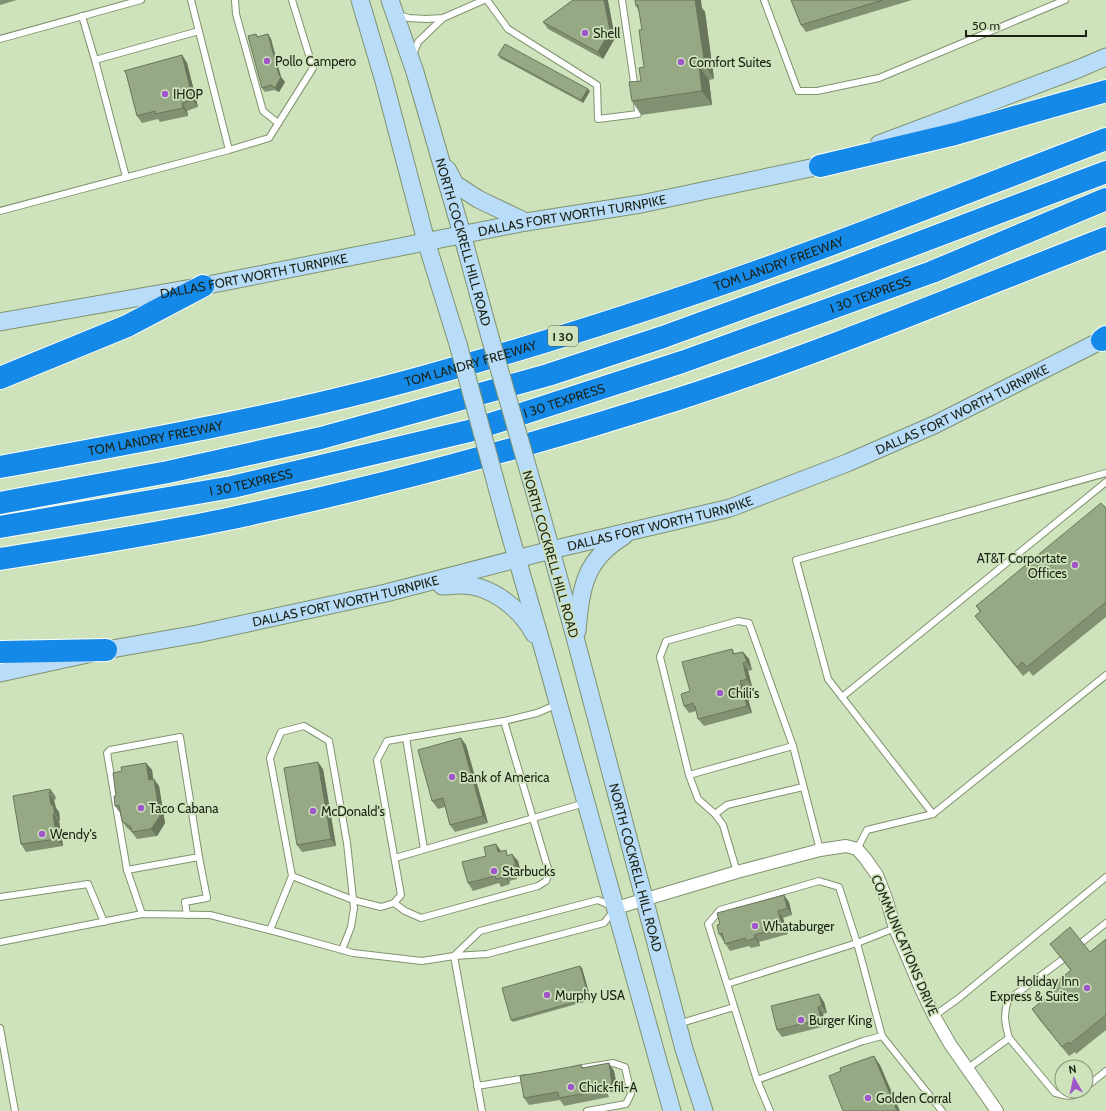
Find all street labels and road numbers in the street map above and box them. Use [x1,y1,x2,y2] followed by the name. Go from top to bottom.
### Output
[432,156,495,328] street label: NORTH COCKRELL HILL ROAD
[477,191,668,239] street label: DALLAS FORT WORTH TURNPIKE
[712,232,846,294] street label: TOM LANDRY FREEWAY
[159,250,349,301] street label: DALLAS FORT WORTH TURNPIKE
[828,272,913,316] street label: I 30 TEXPRESS
[548,326,578,346] road number: I 30
[403,336,539,390] street label: TOM LANDRY FREEWAY
[873,360,1051,458] street label: DALLAS FORT WORTH TURNPIKE
[521,379,607,421] street label: I 30 TEXPRESS
[87,417,225,459] street label: TOM LANDRY FREEWAY
[208,465,295,499] street label: I 30 TEXPRESS
[519,468,583,640] street label: NORTH COCKRELL HILL ROAD
[566,492,755,554] street label: DALLAS FORT WORTH TURNPIKE
[251,572,440,630] street label: DALLAS FORT WORTH TURNPIKE
[606,781,666,954] street label: NORTH COCKRELL HILL ROAD
[868,872,942,1018] street label: COMMUNICATIONS DRIVE

